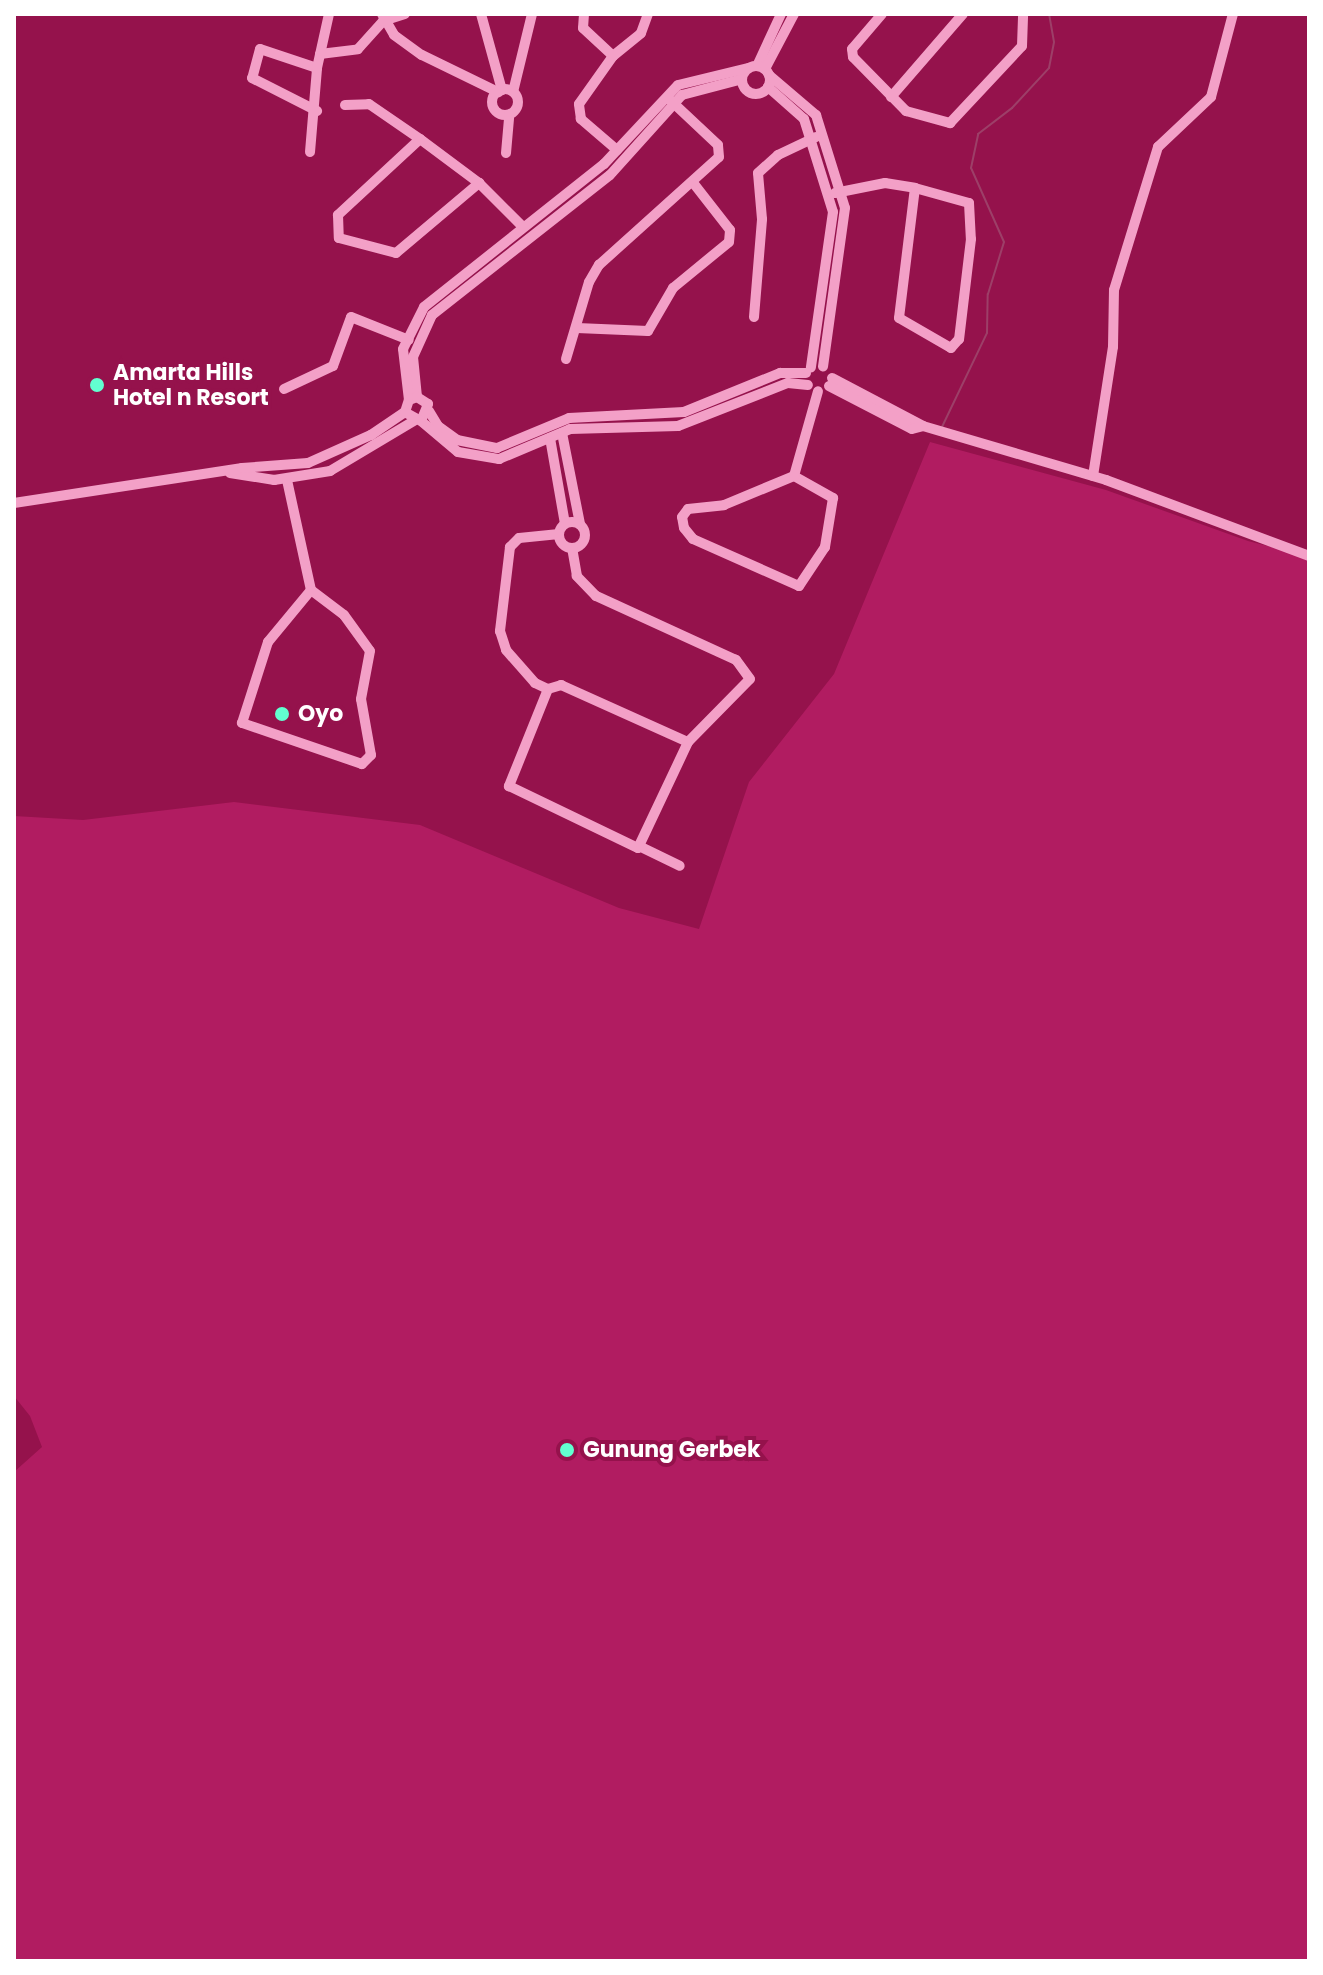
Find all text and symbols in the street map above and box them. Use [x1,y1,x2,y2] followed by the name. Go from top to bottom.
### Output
[113,359,269,410] place label: Amarta Hills Hotel n Resort
[88,376,106,394] marker: Amarta Hills Hotel n Resort
[298,701,343,727] place label: Oyo
[273,705,291,723] marker: Oyo
[583,1437,760,1463] place label: Gunung Gerbek
[558,1441,576,1459] marker: Gunung Gerbek

